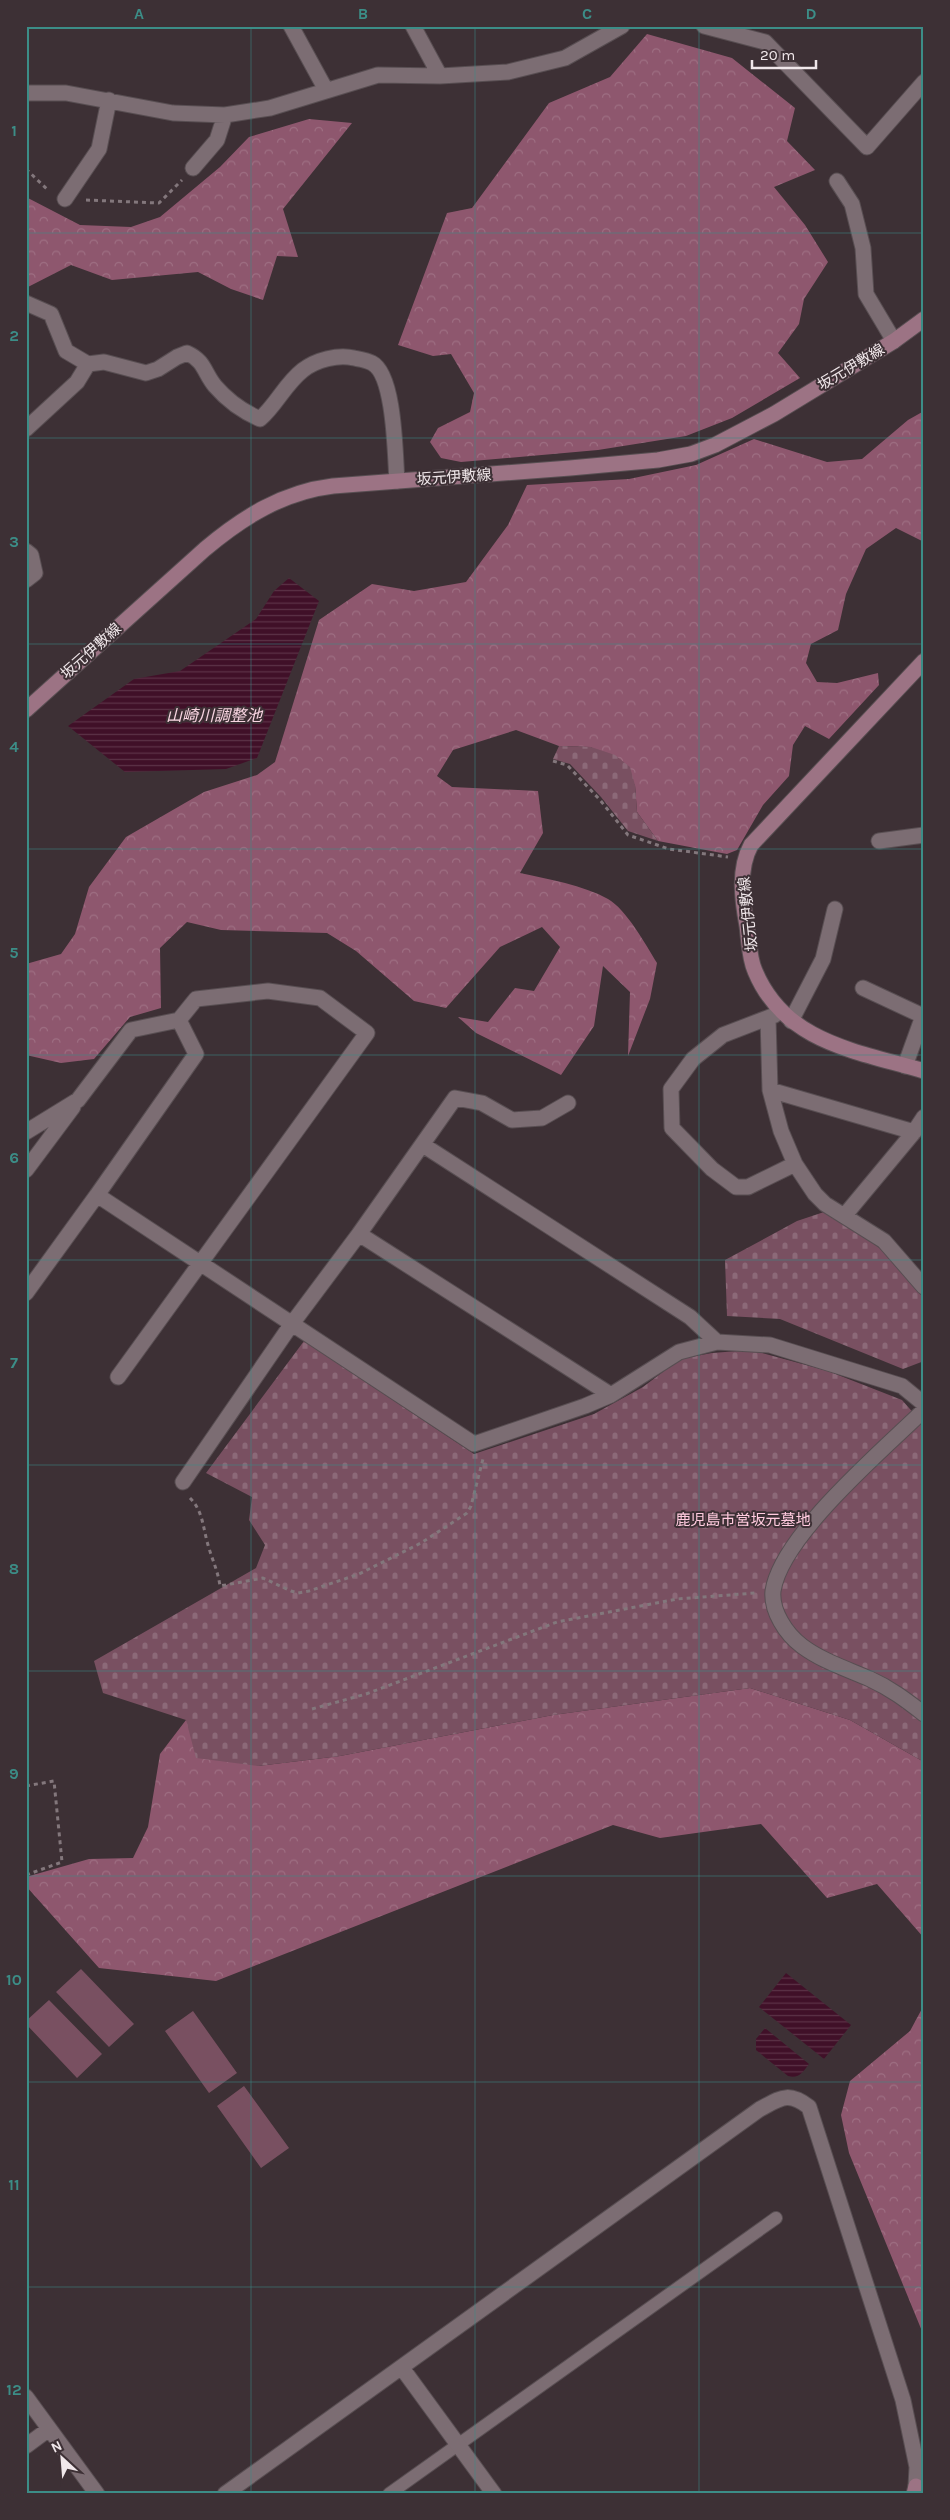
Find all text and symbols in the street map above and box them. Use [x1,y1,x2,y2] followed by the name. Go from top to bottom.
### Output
[134,4,144,23] text: A
[358,4,368,23] text: B
[582,4,592,23] text: C
[806,4,817,23] text: D
[752,38,816,70] scale bar
[760,46,795,64] text: 20 m
[11,121,17,140] text: 1
[9,326,19,345] text: 2
[814,340,888,394] street label: 坂元伊敷線
[416,465,492,489] street label: 坂元伊敷線
[9,532,19,551] text: 3
[57,619,125,683] street label: 坂元伊敷線
[166,706,264,725] water label: 山崎川調整池
[9,737,19,756] text: 4
[735,876,761,952] street label: 坂元伊敷線
[9,943,19,962] text: 5
[9,1148,19,1167] text: 6
[10,1353,18,1372] text: 7
[675,1511,811,1529] park label: 鹿児島市営坂元墓地
[9,1559,19,1578] text: 8
[9,1764,19,1783] text: 9
[6,1970,22,1989] text: 10
[8,2175,20,2194] text: 11
[6,2380,22,2399] text: 12
[38,2432,88,2482] north arrow
[48,2437,65,2457] text: N

